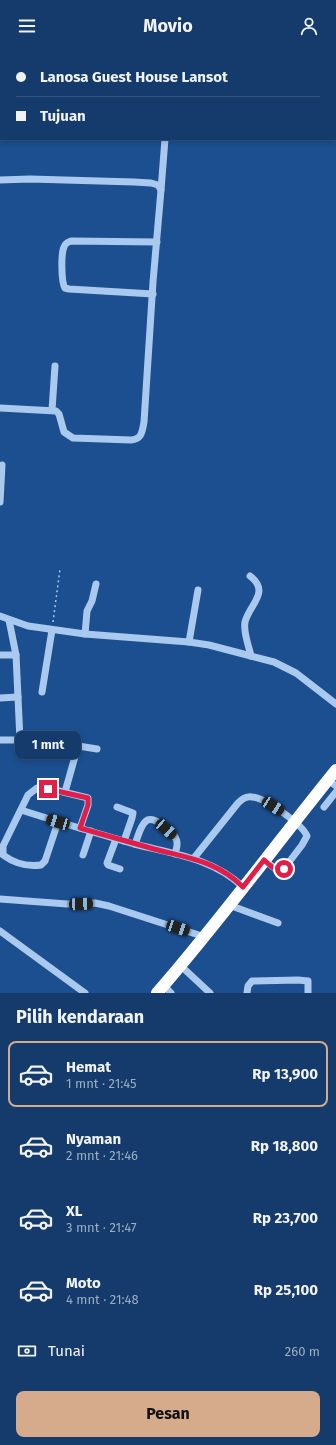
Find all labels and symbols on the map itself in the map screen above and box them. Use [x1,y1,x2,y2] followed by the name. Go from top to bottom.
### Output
[15,731,81,759] callout: 1 mnt
[39,780,57,798] route end
[260,794,286,818] car
[45,813,71,831] car
[153,817,179,841] car
[275,860,293,878] route start
[69,898,93,910] car
[165,919,191,937] car

